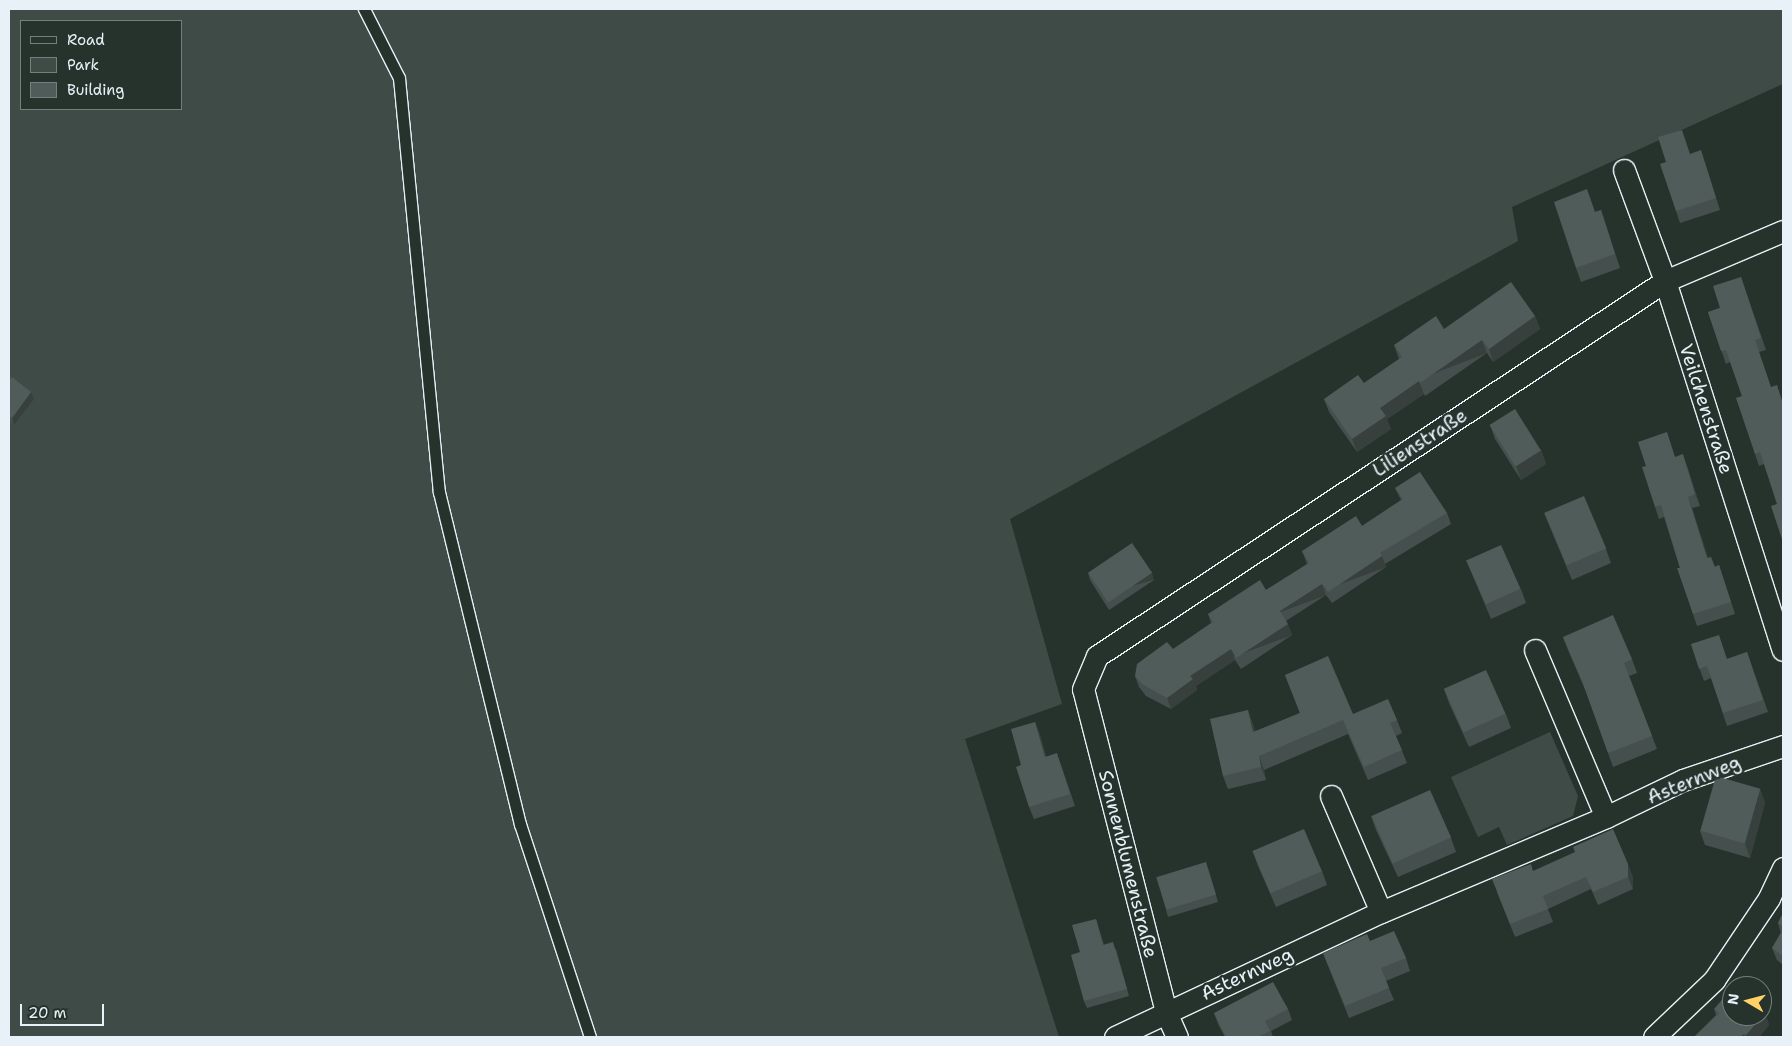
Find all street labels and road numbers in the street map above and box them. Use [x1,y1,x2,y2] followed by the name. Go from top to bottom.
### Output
[1674,341,1738,477] street label: Veilchenstraße
[1369,404,1471,482] street label: Lilienstraße
[1644,751,1744,809] street label: Asternweg
[1094,768,1162,960] street label: Sonnenblumenstraße
[1197,943,1297,1005] street label: Asternweg

